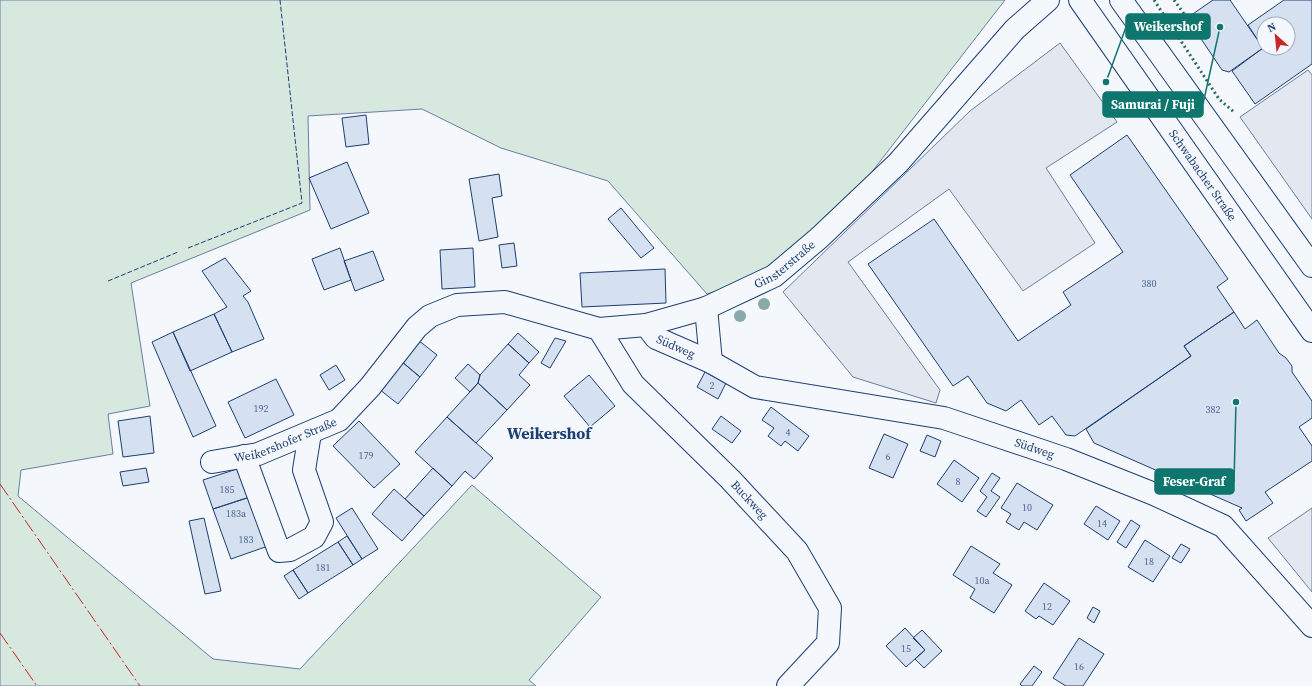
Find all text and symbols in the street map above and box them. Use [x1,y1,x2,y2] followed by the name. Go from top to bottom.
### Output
[1126,14,1210,39] callout: Weikershof
[1256,16,1296,56] north arrow
[1134,18,1204,35] text: Weikershof
[1265,19,1279,36] text: N
[1103,92,1203,117] callout: Samurai / Fuji
[1111,96,1195,113] text: Samurai / Fuji
[1165,126,1240,224] street label: Schwabacher Straße
[751,237,819,292] street label: Ginsterstraße
[1142,277,1157,290] house number: 380
[654,331,698,362] street label: Südweg
[710,379,715,392] house number: 2
[254,402,269,415] house number: 192
[1206,403,1221,416] house number: 382
[233,414,339,466] street label: Weikershofer Straße
[507,422,593,444] district label: Weikershof
[786,426,791,439] house number: 4
[1013,434,1056,463] street label: Südweg
[359,449,374,462] house number: 179
[886,450,891,463] house number: 6
[1155,469,1234,494] callout: Feser-Graf
[1163,473,1227,490] text: Feser-Graf
[956,475,961,488] house number: 8
[727,477,772,523] street label: Buckweg
[220,483,235,496] house number: 185
[1022,501,1032,514] house number: 10
[226,507,247,520] house number: 183a
[1097,517,1107,530] house number: 14
[239,533,254,546] house number: 183
[1144,555,1154,568] house number: 18
[316,561,331,574] house number: 181
[974,574,990,587] house number: 10a
[1042,600,1052,613] house number: 12
[901,642,911,655] house number: 15
[1074,660,1084,673] house number: 16

